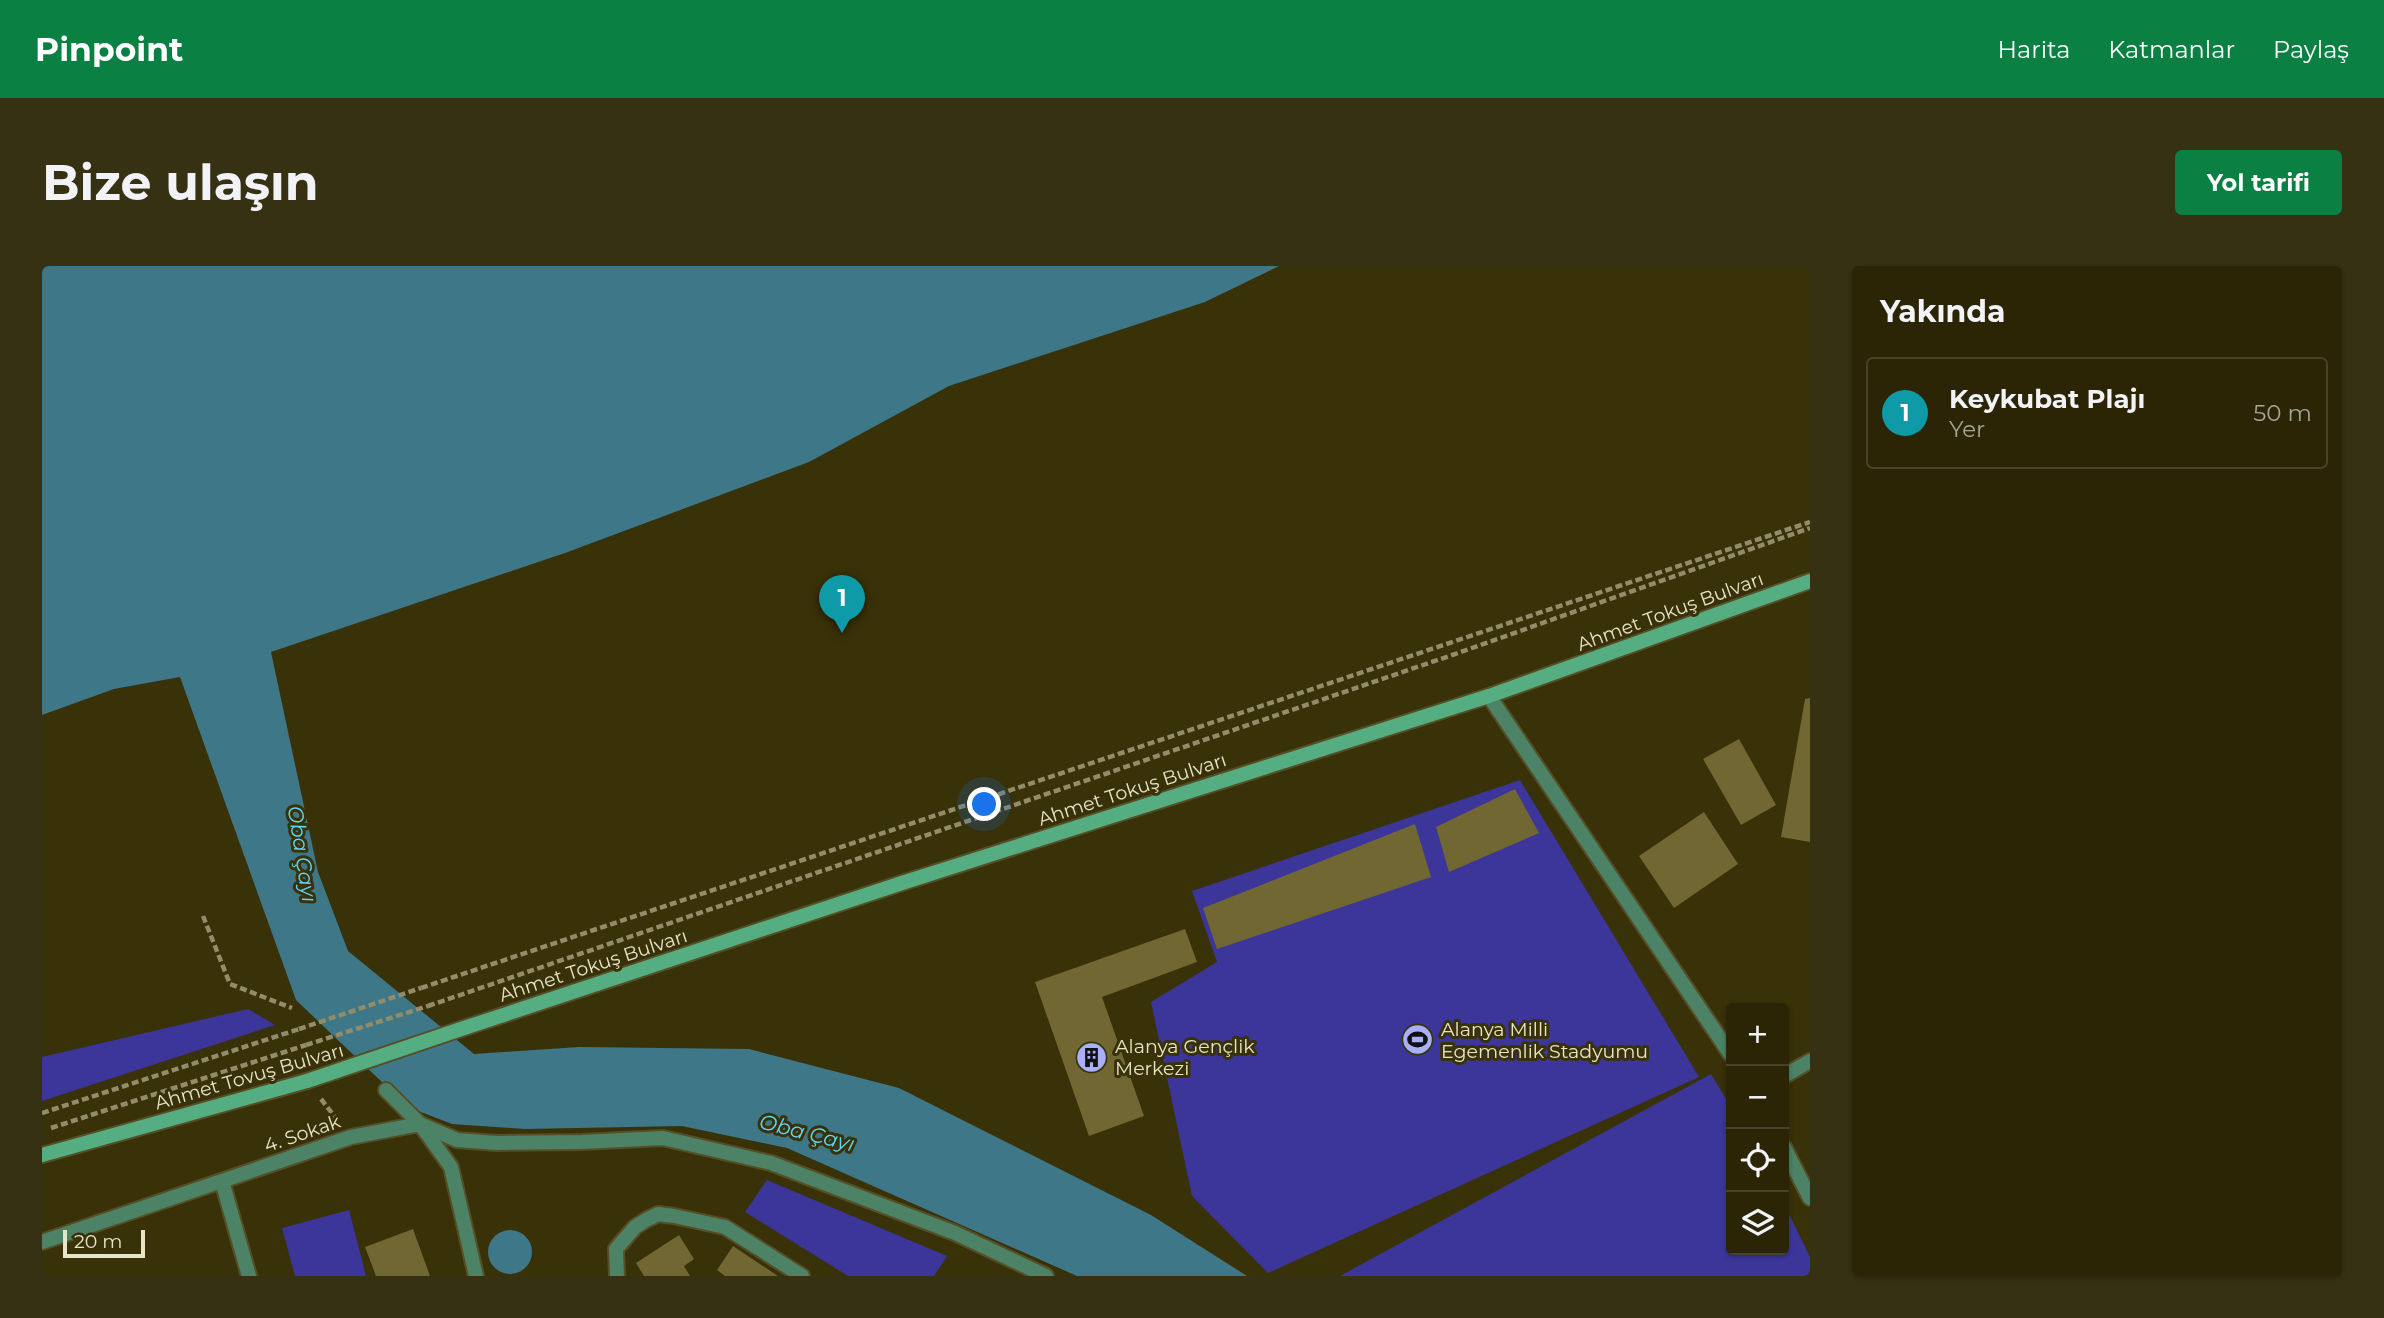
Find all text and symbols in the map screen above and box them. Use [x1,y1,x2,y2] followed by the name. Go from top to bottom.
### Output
[35,29,183,69] text: Pinpoint
[1998,35,2070,64] text: Harita
[2108,35,2235,64] text: Katmanlar
[2273,35,2349,64] text: Paylaş
[2175,150,2342,215] button: Yol tarifi
[42,153,319,212] text: Bize ulaşın
[1880,293,2006,330] text: Yakında
[1949,383,2145,415] text: Keykubat Plajı
[1900,399,1910,427] text: 1
[2253,399,2312,427] text: 50 m
[1949,415,1985,443] text: Yer
[1574,567,1767,656] street label: Ahmet Tokuş Bulvarı
[819,575,865,633] pin: 1
[1035,748,1229,831] street label: Ahmet Tokuş Bulvarı
[967,787,1001,821] your location
[283,804,322,904] water label: Oba Çayı
[496,924,690,1007] street label: Ahmet Tokuş Bulvarı
[1726,1003,1789,1255] map controls
[1726,1003,1789,1066] button: +
[1441,1018,1648,1063] place label: Alanya Milli Egemenlik Stadyumu
[1401,1023,1435,1057] sports icon: Alanya Milli Egemenlik Stadyumu
[1115,1035,1255,1080] place label: Alanya Gençlik Merkezi
[152,1038,346,1114] street label: Ahmet Tovuş Bulvarı
[1075,1040,1109,1074] building icon: Alanya Gençlik Merkezi
[1726,1066,1789,1129] button: −
[261,1109,344,1157] street label: 4. Sokak
[757,1109,857,1156] water label: Oba Çayı
[1726,1129,1789,1192] button: locate
[1726,1192,1789,1255] button: layers
[63,1227,145,1259] scale bar
[74,1230,122,1253] text: 20 m

